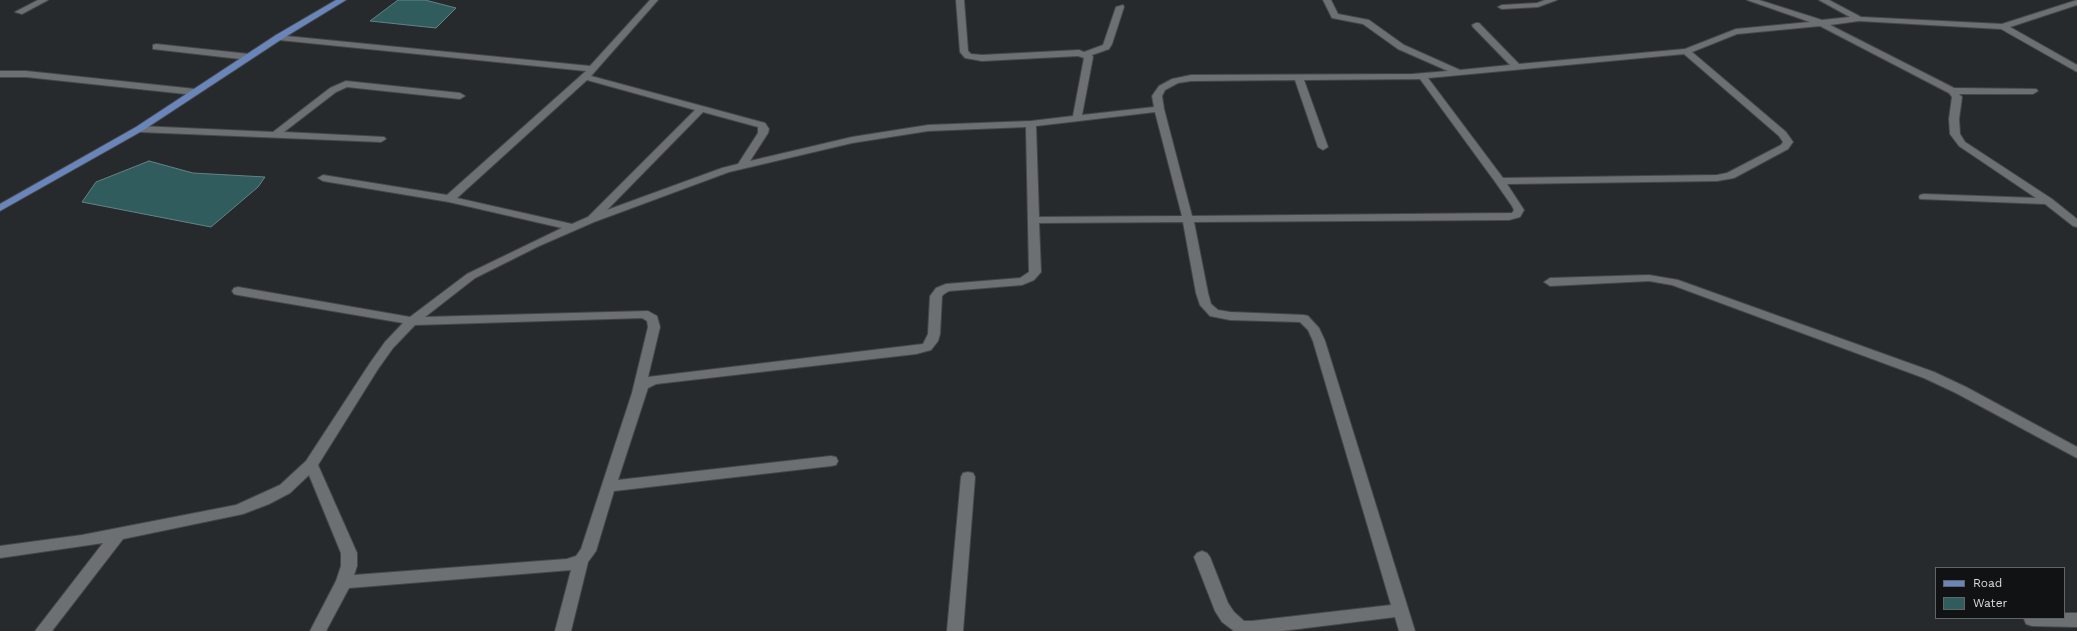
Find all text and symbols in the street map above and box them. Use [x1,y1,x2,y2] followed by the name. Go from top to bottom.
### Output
[1935,567,2065,619] legend
[1973,576,2002,590] text: Road
[1973,596,2007,610] text: Water

